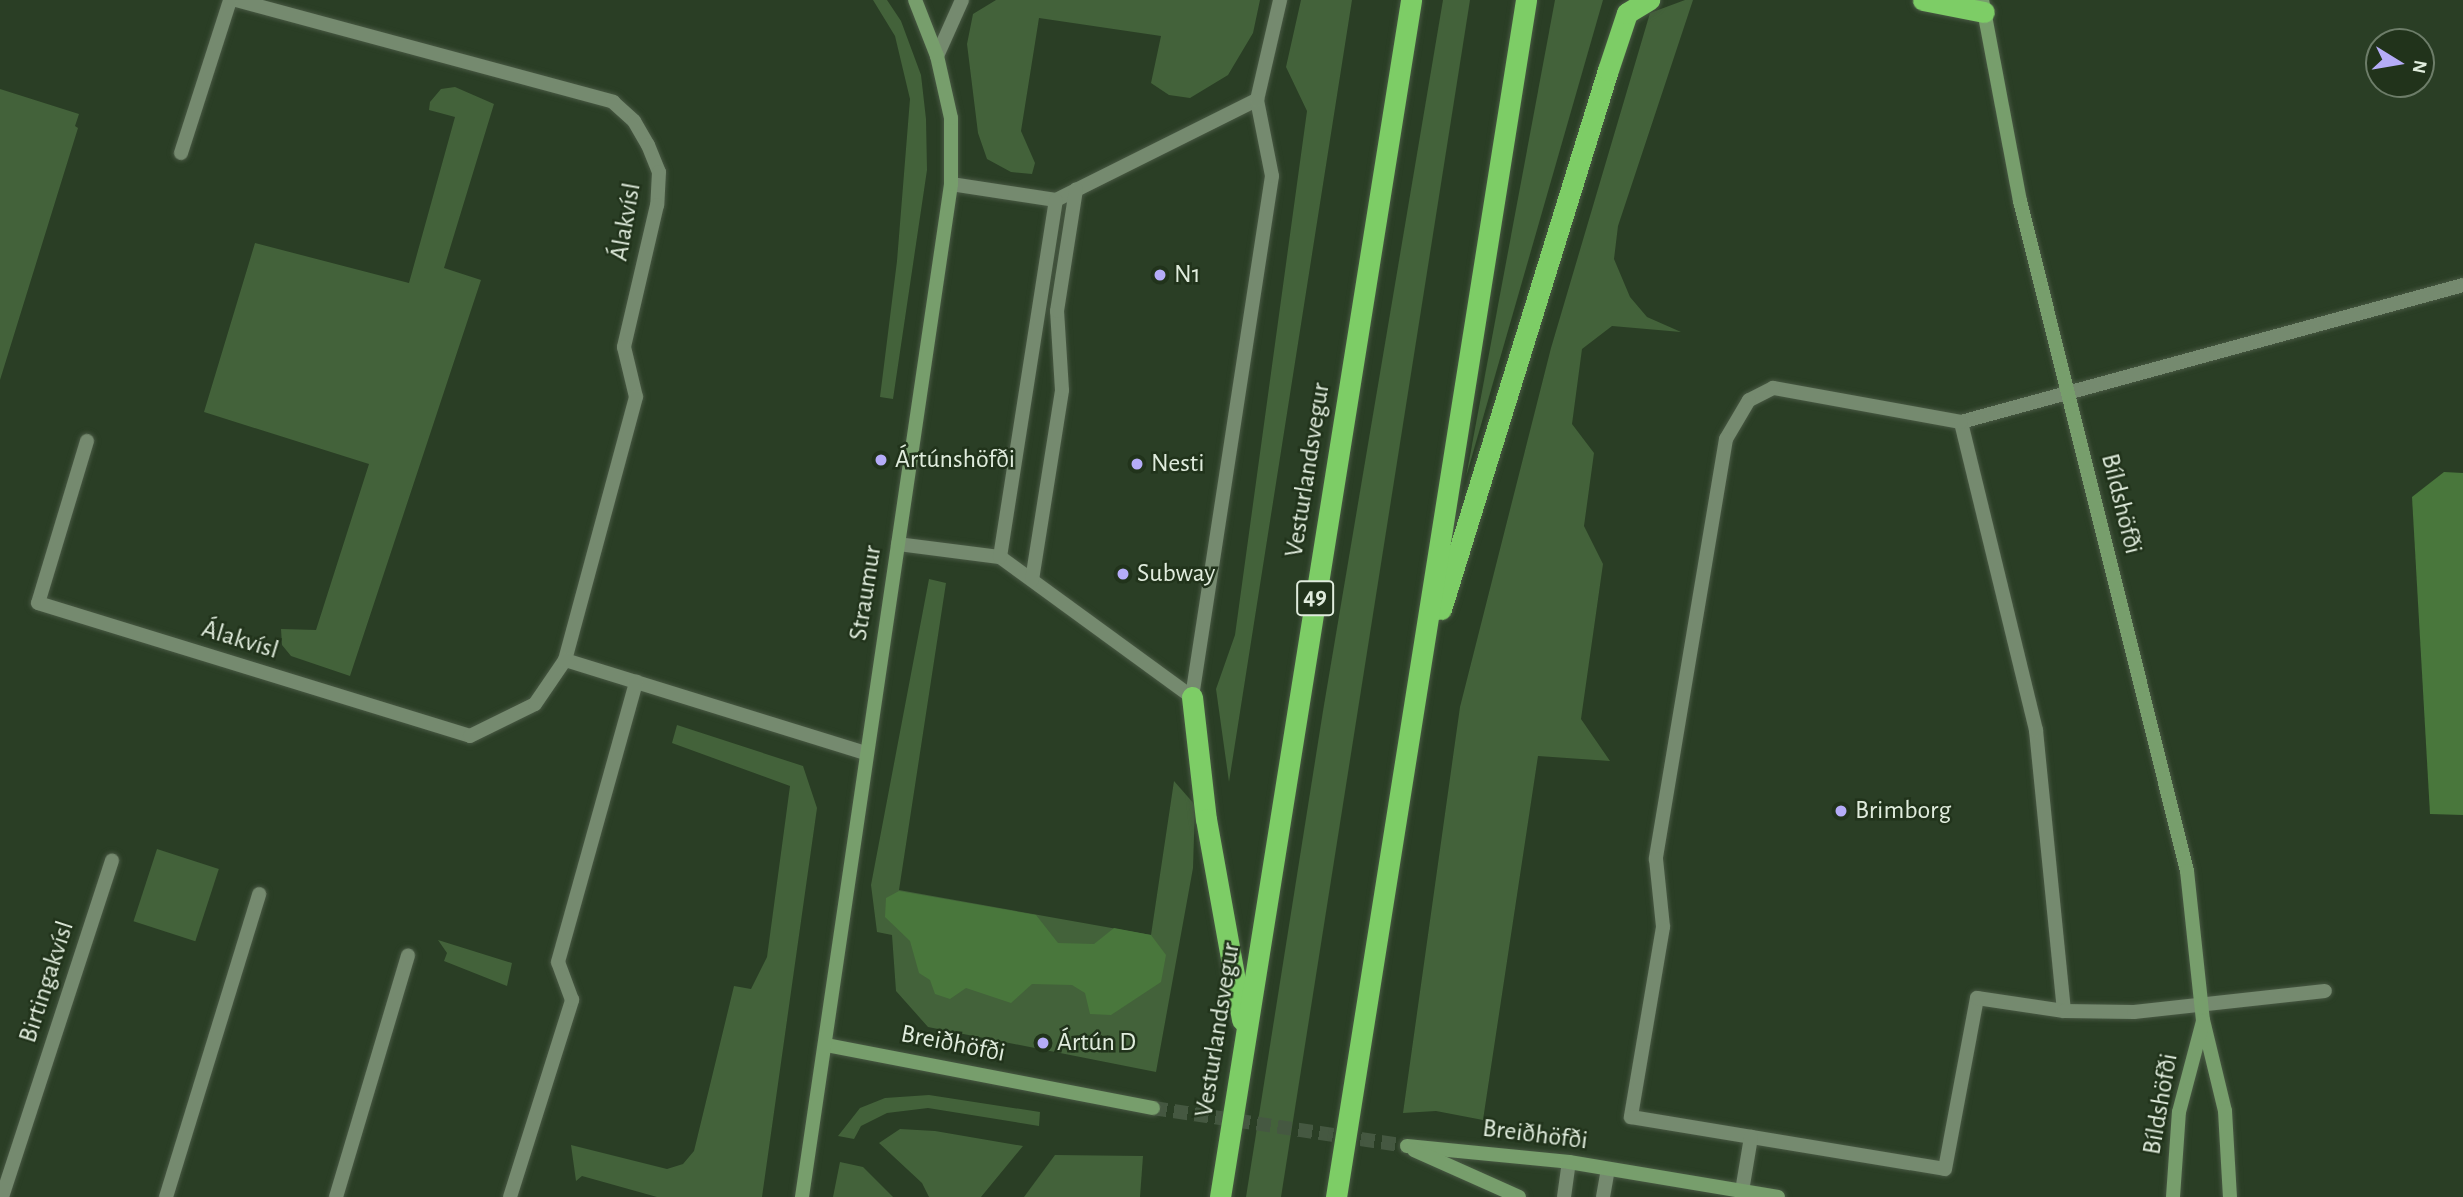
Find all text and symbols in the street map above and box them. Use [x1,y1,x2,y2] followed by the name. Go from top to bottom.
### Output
[2365,28,2435,98] north arrow
[2409,58,2430,75] text: N
[604,181,648,263] street label: Álakvísl
[1174,259,1201,291] place label: N1
[1152,267,1168,283] marker: N1
[1279,381,1337,559] street label: Vesturlandsvegur
[895,444,1015,476] place label: Ártúnshöfði
[1151,448,1204,480] place label: Nesti
[2093,451,2149,557] street label: Bíldshöfði
[873,452,889,468] marker: Ártúnshöfði
[1129,456,1145,472] marker: Nesti
[843,543,889,643] street label: Straumur
[1137,558,1215,590] place label: Subway
[1115,566,1131,582] marker: Subway
[1296,578,1334,618] road number: 49
[198,614,282,666] street label: Álakvísl
[1855,795,1951,827] place label: Brimborg
[1833,803,1849,819] marker: Brimborg
[13,917,81,1047] street label: Birtingakvísl
[1189,941,1247,1119] street label: Vesturlandsvegur
[898,1019,1008,1069] street label: Breiðhöfði
[1057,1027,1136,1059] place label: Ártún D
[1035,1035,1051,1051] marker: Ártún D
[2137,1051,2185,1157] street label: Bíldshöfði
[1481,1113,1589,1157] street label: Breiðhöfði

